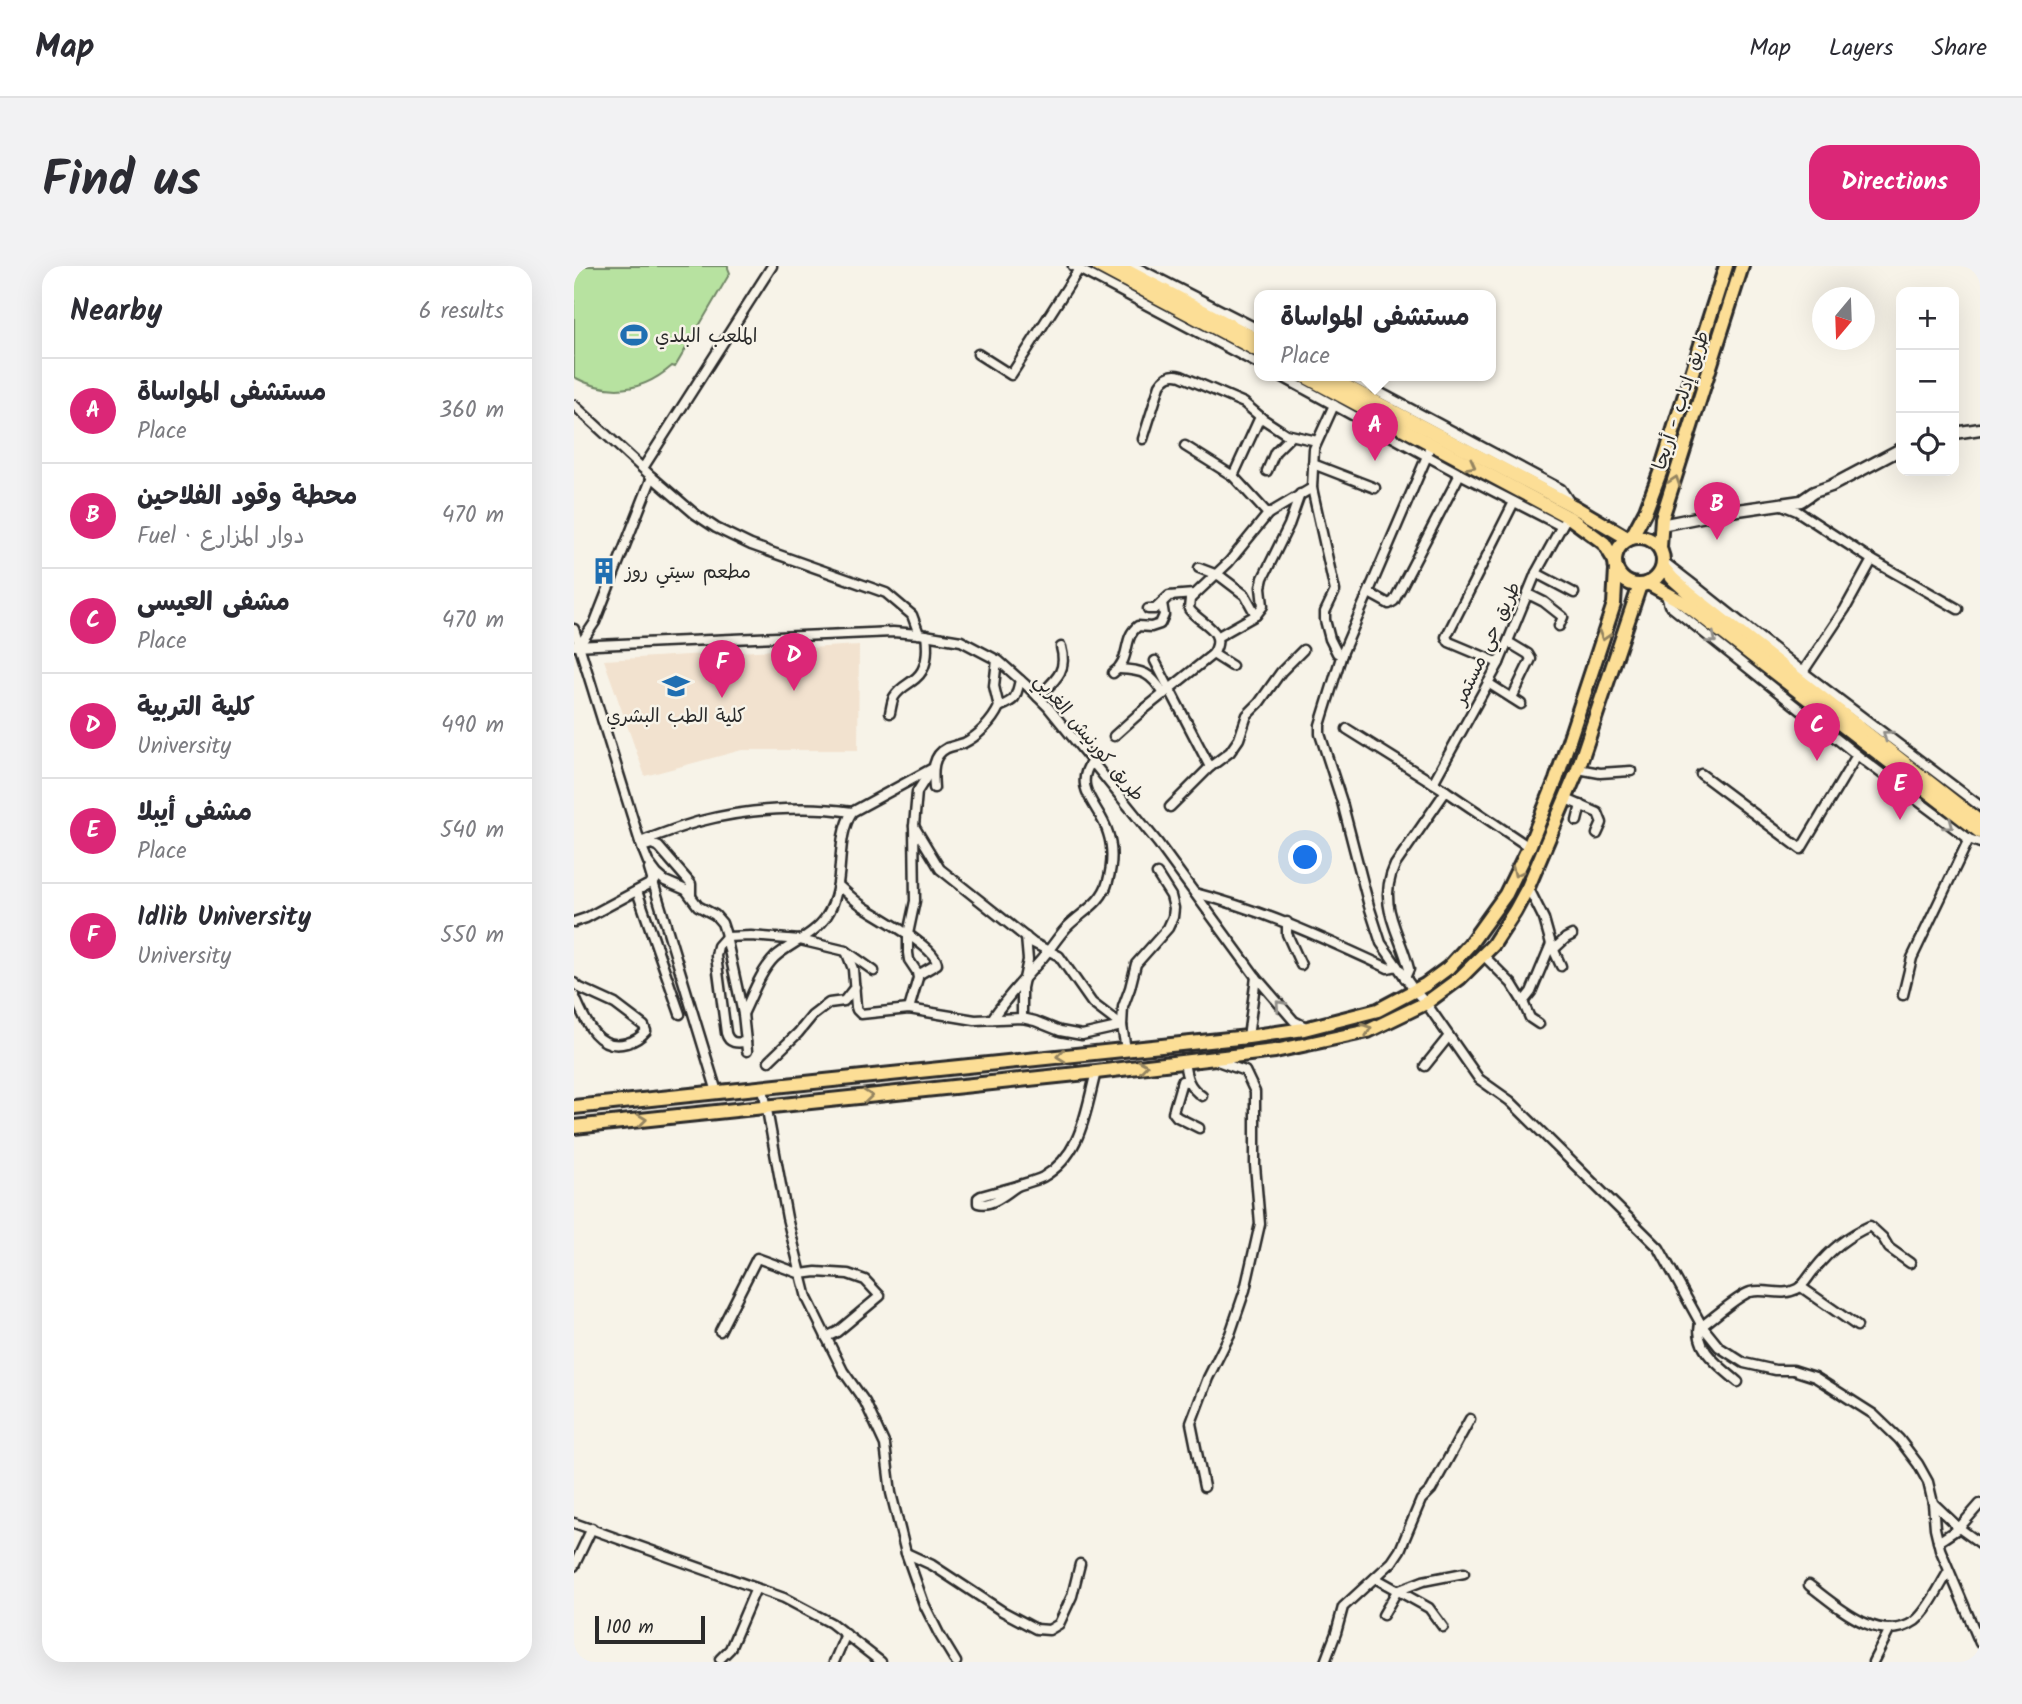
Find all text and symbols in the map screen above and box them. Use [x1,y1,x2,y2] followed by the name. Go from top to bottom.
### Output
[35,22,95,75] text: Map
[1749,29,1791,68] text: Map
[1829,29,1893,68] text: Layers
[1931,29,1987,68] text: Share
[42,143,200,221] text: Find us
[1809,145,1980,220] button: Directions
[1812,287,1875,350] north arrow
[1896,287,1959,476] map controls
[1896,287,1959,350] button: +
[70,288,162,336] text: Nearby
[1254,290,1496,381] popup
[419,294,504,330] text: 6 results
[1280,297,1470,339] text: مستشفى المواساة
[619,320,649,350] sports icon: الملعب البلدي
[655,322,758,352] place label: الملعب البلدي
[1645,327,1719,474] street label: طريق إدلب - أريحا
[1280,339,1330,375] text: Place
[1896,350,1959,413] button: −
[137,372,326,414] text: مستشفى المواساة
[86,393,100,429] text: A
[439,393,504,429] text: 360 m
[1352,403,1398,461] pin: A
[1896,413,1959,476] button: locate
[137,414,187,450] text: Place
[1463,457,1476,470] one-way arrow
[1667,475,1681,488] one-way arrow
[137,476,357,518] text: محطة وقود الفلاحين
[1694,482,1740,540] pin: B
[86,498,100,534] text: B
[442,498,504,534] text: 470 m
[137,519,305,555] text: Fuel · دوار المزارع
[589,556,619,586] building icon: مطعم سيتي روز
[623,558,751,588] place label: مطعم سيتي روز
[1445,577,1530,712] street label: طريق حي مستمر
[137,582,290,624] text: مشفى العيسى
[86,603,100,639] text: C
[442,603,504,639] text: 470 m
[137,624,187,660] text: Place
[1598,629,1612,642] one-way arrow
[1705,630,1717,643] one-way arrow
[771,633,817,691] pin: D
[699,640,745,698] pin: F
[1026,668,1151,809] street label: طريق كورنيش الغربي
[661,671,691,701] school or university icon: كلية الطب البشري
[137,687,254,729] text: كلية التربية
[606,702,746,732] place label: كلية الطب البشري
[1794,703,1840,761] pin: C
[85,708,101,744] text: D
[441,708,504,744] text: 490 m
[137,729,231,765] text: University
[1882,731,1894,744] one-way arrow
[1877,762,1923,820] pin: E
[137,792,252,834] text: مشفى أيبلا
[87,813,99,849] text: E
[440,813,504,849] text: 540 m
[1941,816,1954,829] one-way arrow
[137,834,187,870] text: Place
[1288,840,1322,874] your location
[1511,865,1525,877] one-way arrow
[137,897,311,939] text: Idlib University
[87,918,99,954] text: F
[440,918,504,954] text: 550 m
[137,939,231,975] text: University
[1276,1000,1288,1013] one-way arrow
[1361,1023,1373,1038] one-way arrow
[1055,1049,1066,1064] one-way arrow
[1137,1059,1149,1074] one-way arrow
[862,1088,874,1103] one-way arrow
[636,1112,648,1127] one-way arrow
[595,1613,705,1645] scale bar
[606,1613,654,1643] text: 100 m

